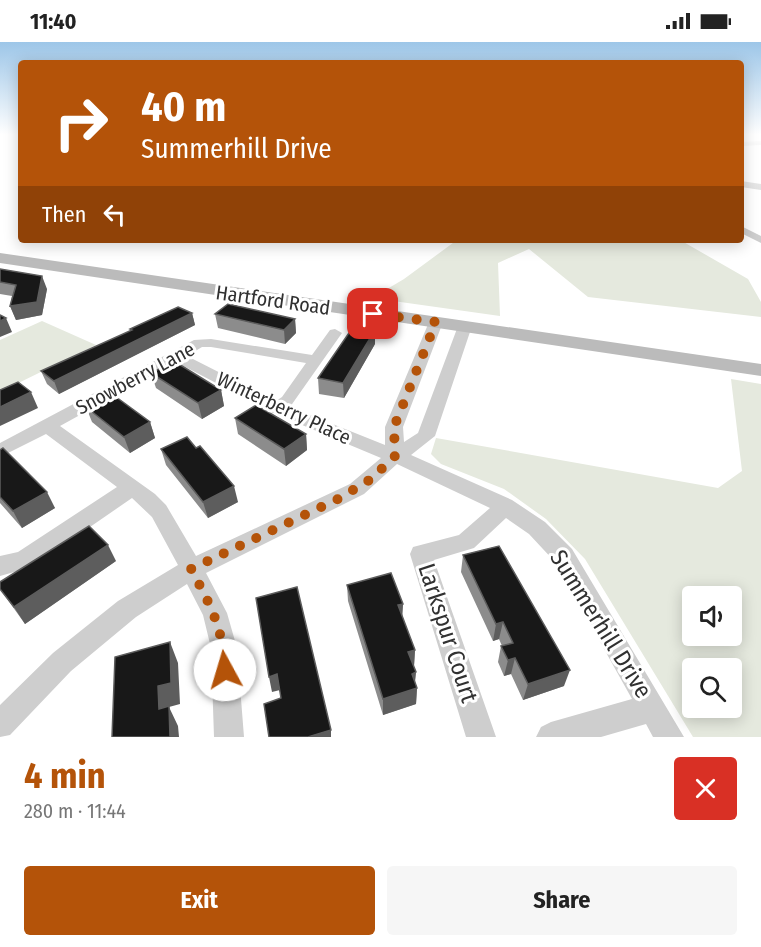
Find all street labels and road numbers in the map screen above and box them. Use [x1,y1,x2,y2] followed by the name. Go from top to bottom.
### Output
[214,280,332,320] street label: Hartford Road
[71,337,199,419] street label: Snowberry Lane
[213,366,355,450] street label: Winterberry Place
[544,545,658,703] street label: Summerhill Drive
[412,560,484,706] street label: Larkspur Court

